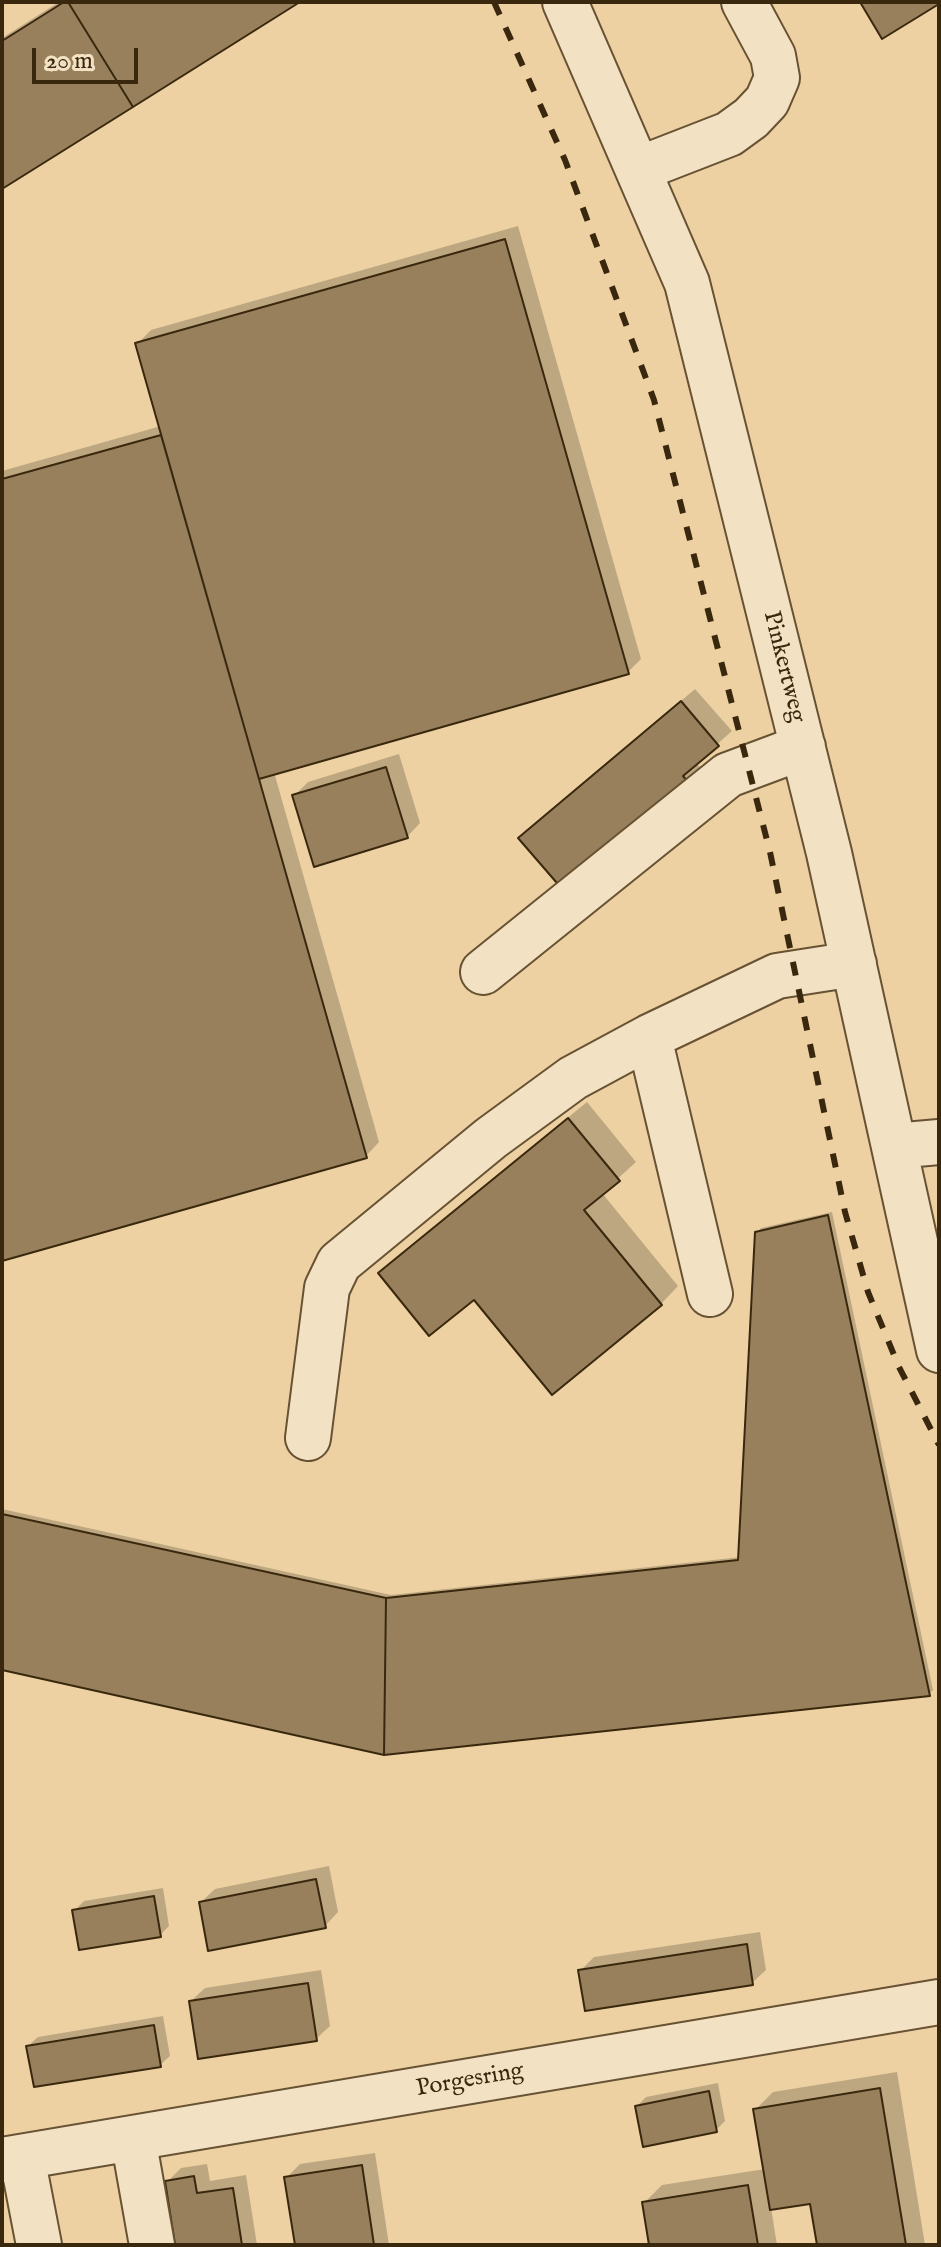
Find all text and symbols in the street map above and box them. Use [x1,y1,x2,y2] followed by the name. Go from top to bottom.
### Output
[36,32,142,82] scale bar
[46,46,93,77] text: 20 m
[755,608,811,726] street label: Pinkertweg
[414,2057,526,2105] street label: Porgesring

